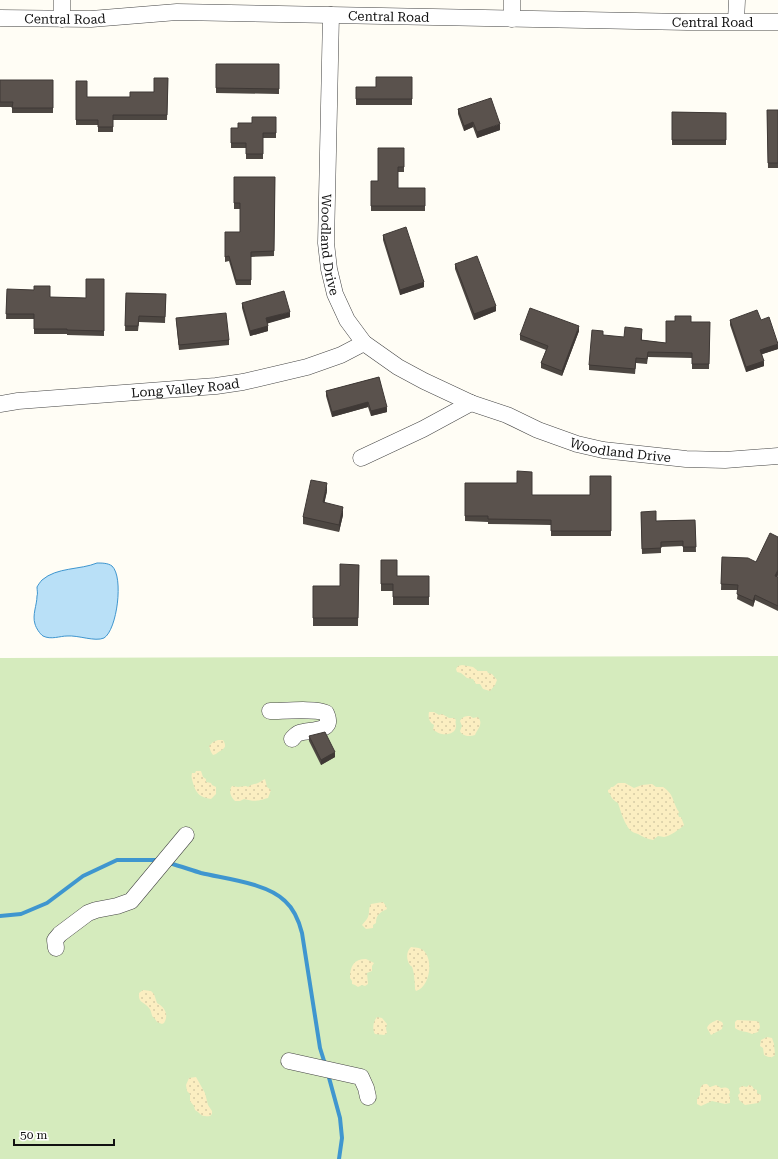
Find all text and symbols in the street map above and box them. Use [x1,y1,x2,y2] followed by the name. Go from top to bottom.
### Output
[348,8,430,24] street label: Central Road
[24,10,107,27] street label: Central Road
[672,14,754,30] street label: Central Road
[318,194,343,297] street label: Woodland Drive
[131,375,241,400] street label: Long Valley Road
[568,435,672,465] street label: Woodland Drive
[14,1121,114,1147] scale bar
[20,1128,47,1142] text: 50 m

